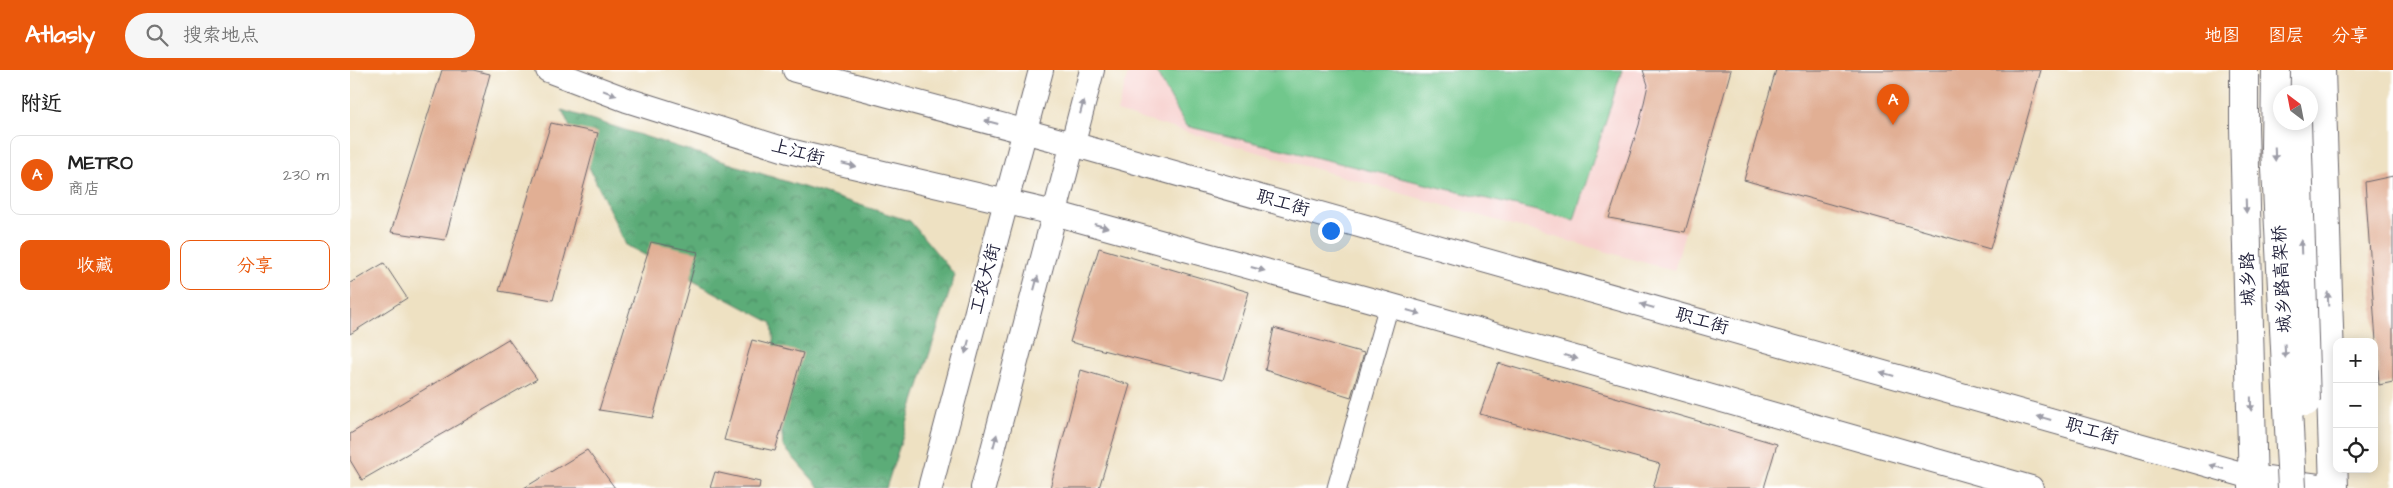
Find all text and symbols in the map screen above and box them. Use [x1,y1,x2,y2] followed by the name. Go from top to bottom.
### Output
[125,13,475,58] search box
[25,18,95,52] text: Atlasly
[143,21,171,49] icon: search
[183,22,259,49] text: 搜索地点
[2204,23,2240,48] text: 地图
[2268,23,2304,48] text: 图层
[2332,23,2368,48] text: 分享
[1877,84,1909,125] pin: A
[2273,85,2318,130] north arrow
[20,89,62,118] text: 附近
[603,90,617,98] one-way arrow
[1078,99,1086,114] one-way arrow
[984,118,999,126] one-way arrow
[769,133,827,171] street label: 上江街
[2272,146,2280,162] one-way arrow
[68,150,133,177] text: METRO
[842,161,857,169] one-way arrow
[32,164,42,186] text: A
[283,164,329,186] text: 230 m
[68,178,100,200] text: 商店
[1254,184,1312,222] street label: 职工街
[2242,198,2250,214] one-way arrow
[1318,218,1344,244] your location
[1094,222,1109,230] one-way arrow
[2267,224,2297,334] street label: 城乡路高架桥
[2297,239,2305,255] one-way arrow
[20,240,170,290] button: 收藏
[180,240,330,290] button: 分享
[964,241,1006,317] street label: 工农大街
[2235,252,2261,306] street label: 城乡路
[1250,265,1265,273] one-way arrow
[1032,276,1040,291] one-way arrow
[2324,291,2332,307] one-way arrow
[1639,301,1654,309] one-way arrow
[1673,302,1731,340] street label: 职工街
[1407,309,1422,317] one-way arrow
[2333,338,2378,473] map controls
[2333,338,2378,383] button: +
[963,340,971,355] one-way arrow
[2282,343,2290,359] one-way arrow
[1563,353,1578,361] one-way arrow
[1880,369,1895,377] one-way arrow
[2333,383,2378,428] button: −
[2247,396,2255,412] one-way arrow
[2063,412,2121,450] street label: 职工街
[2036,413,2051,421] one-way arrow
[2333,428,2378,473] button: locate
[991,433,999,448] one-way arrow
[2209,462,2224,470] one-way arrow

